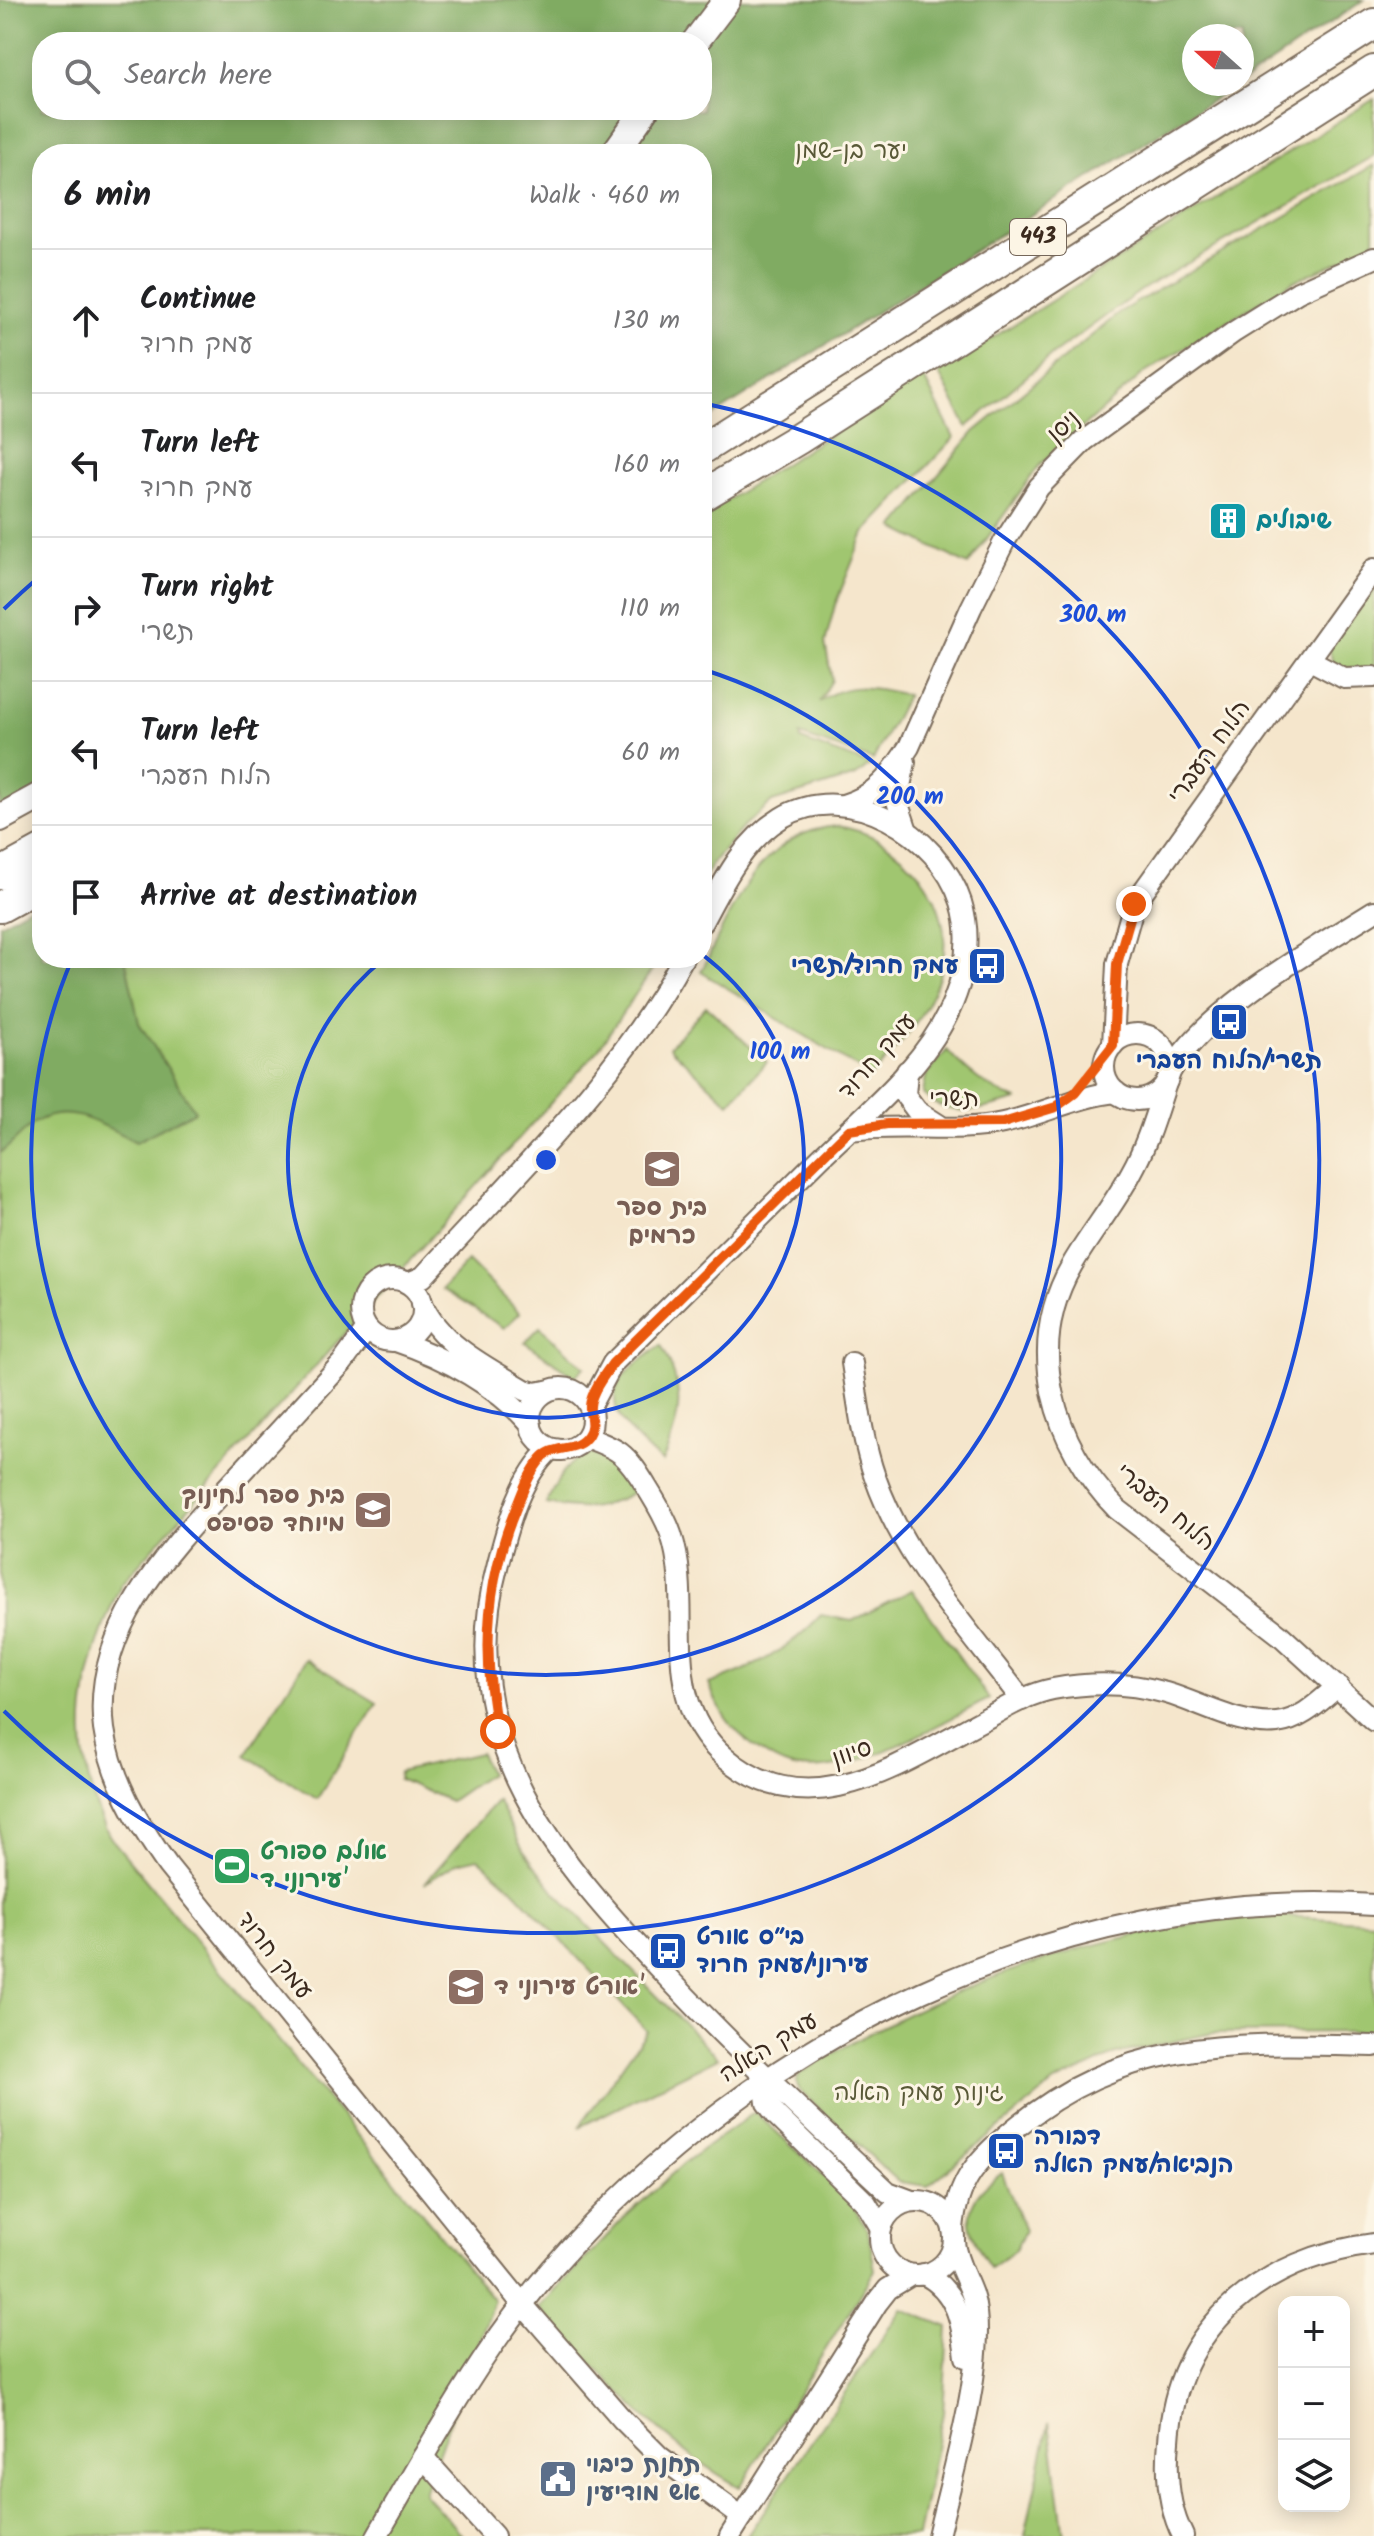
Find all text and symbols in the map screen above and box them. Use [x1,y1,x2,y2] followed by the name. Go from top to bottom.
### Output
[1182,24,1254,96] north arrow
[32,32,712,120] search box
[124,52,272,100] text: Search here
[60,54,104,98] icon: search
[795,132,907,171] park label: יער בן-שמן
[64,169,151,223] text: 6 min
[529,175,680,217] text: Walk · 460 m
[1010,219,1066,255] road number: 443
[140,276,256,324] text: Continue
[64,299,108,343] icon: ahead
[613,300,680,342] text: 130 m
[140,324,253,366] text: עמק חרוד
[1038,401,1090,453] street label: ניסן
[140,420,259,468] text: Turn left
[64,443,108,487] icon: left
[613,444,680,486] text: 160 m
[140,468,253,510] text: עמק חרוד
[1207,500,1249,542] building icon: שיבולים
[1256,502,1332,541] place label: שיבולים
[140,564,273,612] text: Turn right
[64,587,108,631] icon: right
[620,588,680,630] text: 110 m
[1059,596,1126,635] text: 300 m
[140,612,194,654] text: תשרי
[1159,691,1261,813] street label: הלוח העברי
[140,708,259,756] text: Turn left
[64,731,108,775] icon: left
[621,732,680,774] text: 60 m
[140,756,271,798] text: הלוח העברי
[876,778,944,817] text: 200 m
[140,873,417,921] text: Arrive at destination
[64,875,108,919] icon: arrive
[1116,886,1152,922] route end
[966,945,1008,987] bus stop icon: עמק חרוד/תשרי
[791,947,959,986] place label: עמק חרוד/תשרי
[1208,1001,1250,1043] bus stop icon: תשרי/הלוח העברי
[829,1005,927,1109] street label: עמק חרוד
[750,1033,810,1072] text: 100 m
[1136,1042,1322,1081] place label: תשרי/הלוח העברי
[929,1080,979,1119] street label: תשרי
[532,1146,560,1174] centre of rings
[641,1148,683,1190] school or university icon: בית ספר כרמים
[617,1189,707,1256] place label: בית ספר כרמים
[1106,1454,1224,1562] street label: הלוח העברי
[182,1477,345,1544] place label: בית ספר לחינוך מיוחד פסיפס
[352,1489,394,1531] school or university icon: בית ספר לחינוך מיוחד פסיפס
[480,1713,516,1749] route start
[827,1729,877,1779] street label: סיוון
[260,1833,387,1900] place label: אולם ספורט עירוני ד'
[211,1845,253,1887] sports icon: אולם ספורט עירוני ד'
[226,1903,322,2009] street label: עמק חרוד
[696,1918,869,1985] place label: בי״ס אורט עירוני/עמק חרוד
[647,1930,689,1972] bus stop icon: בי״ס אורט עירוני/עמק חרוד
[445,1966,487,2008] school or university icon: אורט עירוני ד'
[494,1968,645,2007] place label: אורט עירוני ד'
[712,2002,826,2094] street label: עמק האלה
[834,2074,1004,2113] park label: גינות עמק האלה
[1034,2118,1234,2185] place label: דבורה הנביאה/עמק האלה
[985,2130,1027,2172] bus stop icon: דבורה הנביאה/עמק האלה
[1278,2296,1350,2512] map controls
[1278,2296,1350,2368] button: +
[1278,2368,1350,2440] button: −
[1278,2440,1350,2512] button: layers
[586,2446,701,2513] place label: תחנת כיבוי אש מודיעין
[537,2458,579,2500] public building icon: תחנת כיבוי אש מודיעין

